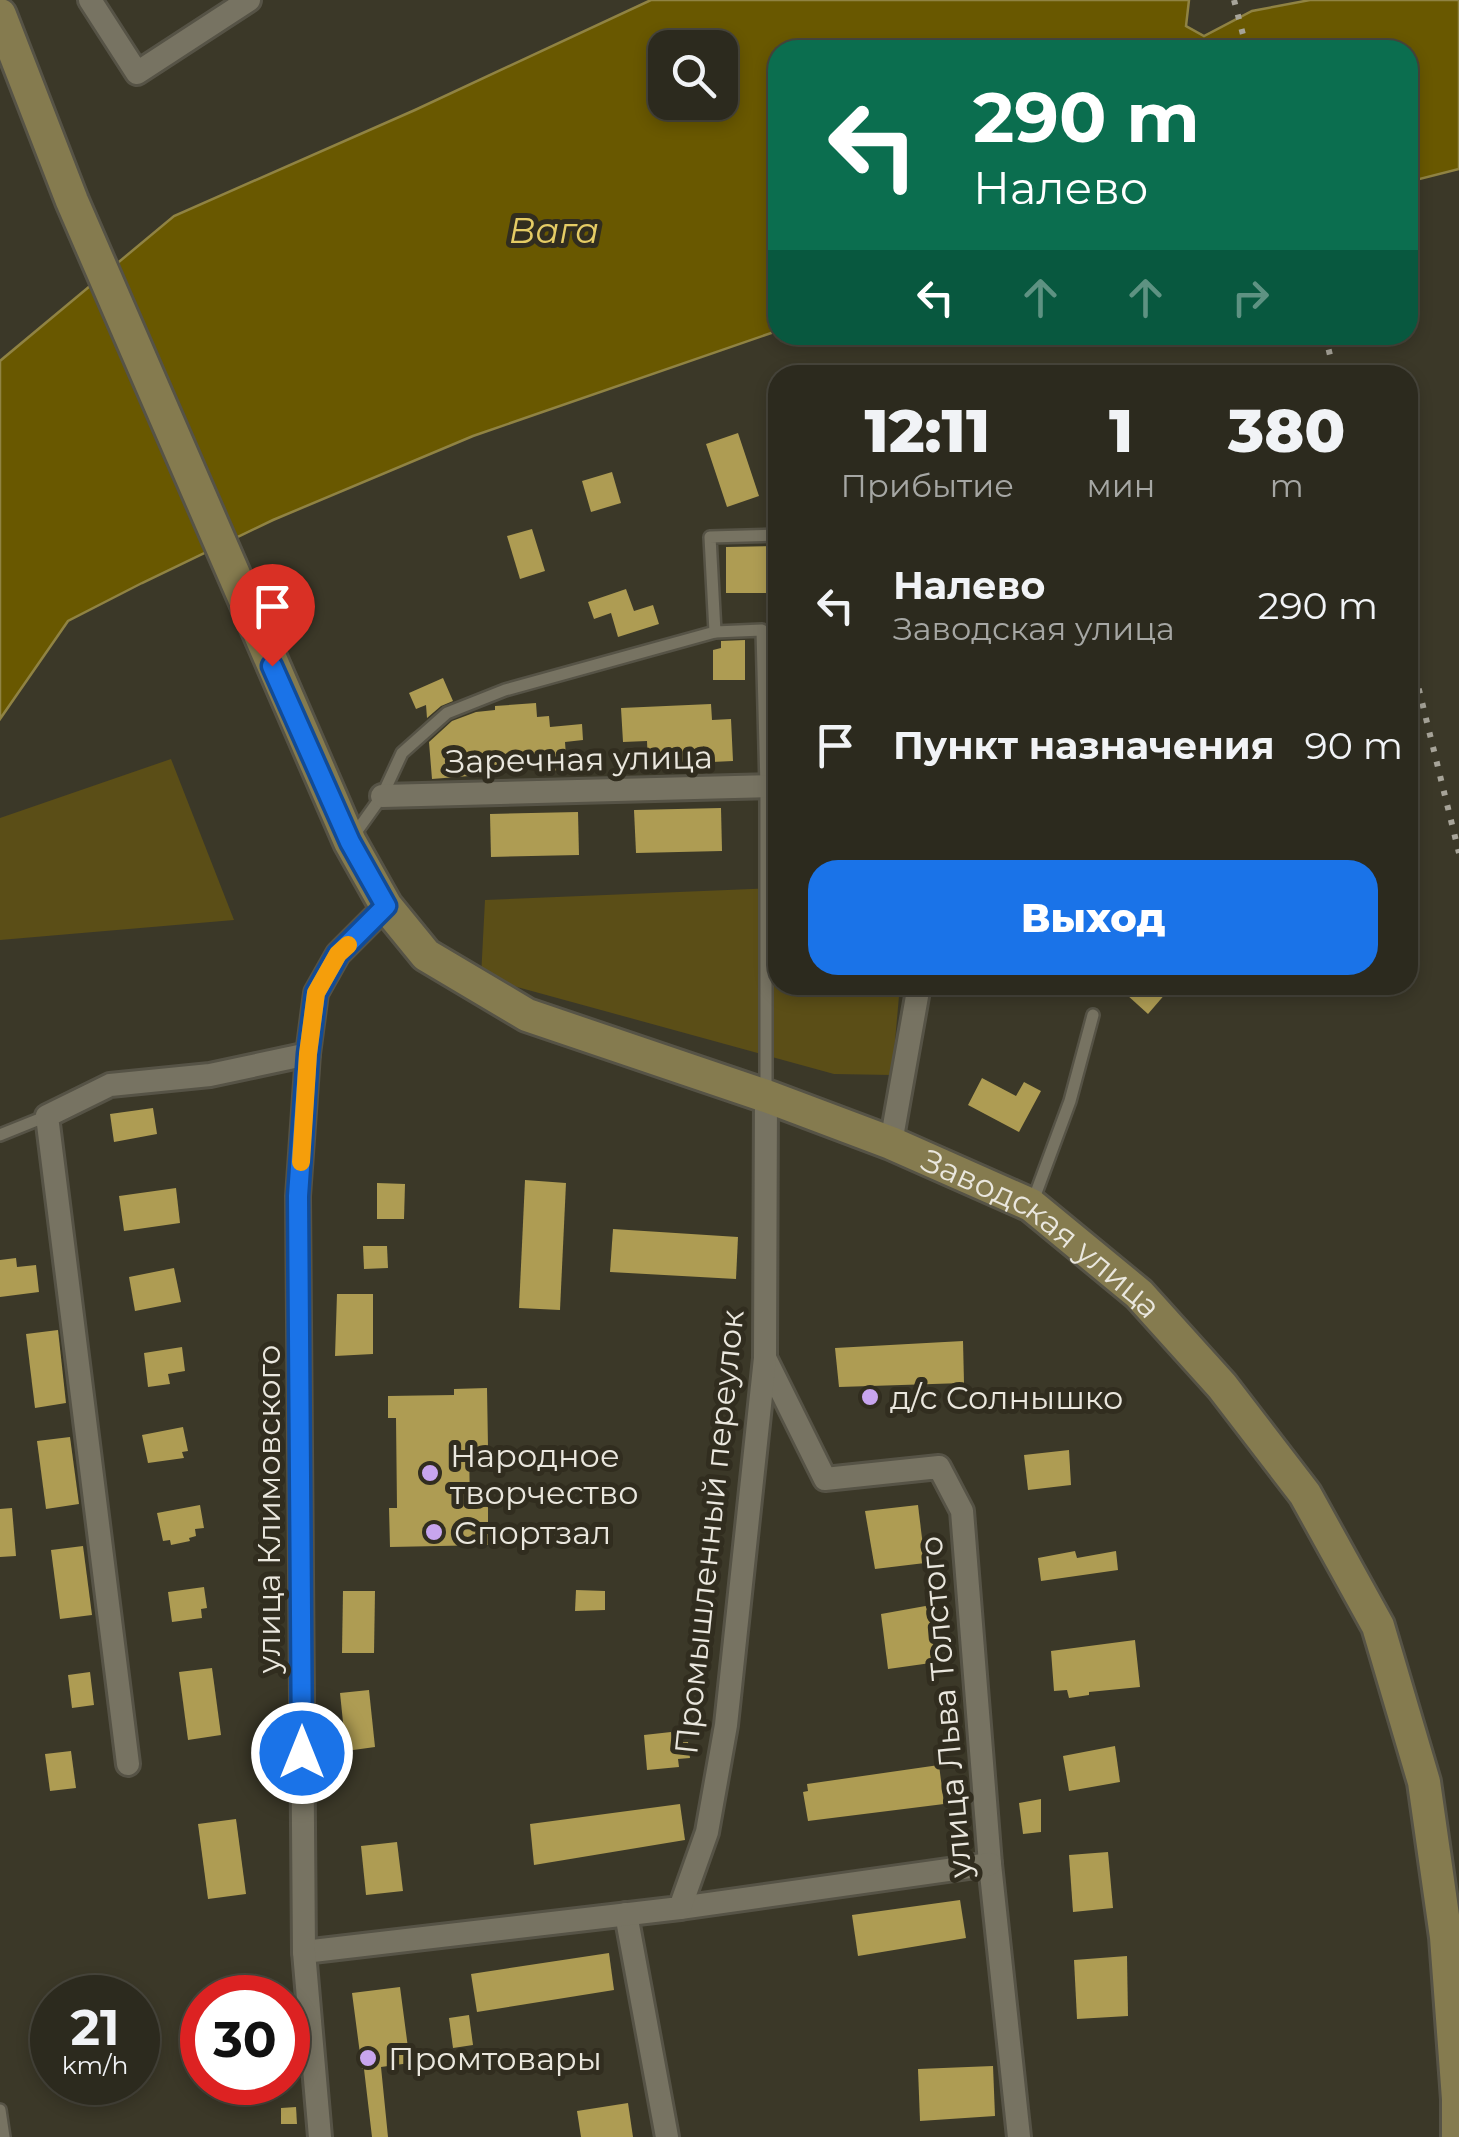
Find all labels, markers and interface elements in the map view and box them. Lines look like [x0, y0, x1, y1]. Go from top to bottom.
map controls [648, 30, 738, 120]
button: search [648, 30, 738, 120]
text: 290 m [973, 74, 1200, 160]
icon: left [808, 80, 938, 210]
text: Налево [973, 160, 1148, 215]
water label: Вага [509, 209, 599, 252]
icon: left [908, 270, 963, 325]
icon: ahead [1013, 270, 1068, 325]
icon: ahead [1118, 270, 1173, 325]
icon: right [1223, 270, 1278, 325]
text: 12:11 [864, 394, 990, 467]
text: 1 [1109, 394, 1133, 467]
text: 380 [1228, 394, 1345, 467]
text: Прибытие [841, 466, 1014, 505]
text: мин [1087, 466, 1155, 505]
text: m [1270, 466, 1304, 505]
text: Налево [893, 562, 1045, 609]
pin [230, 564, 315, 667]
icon: left [808, 578, 863, 633]
icon: arrive [245, 579, 300, 634]
text: 290 m [1258, 582, 1378, 629]
text: Заводская улица [893, 609, 1175, 648]
icon: arrive [808, 718, 863, 773]
text: Пункт назначения [893, 722, 1275, 769]
text: 90 m [1305, 722, 1403, 769]
street label: Заречная улица [445, 737, 713, 781]
button: Выход [808, 860, 1378, 975]
street label: Заводская улица [916, 1140, 1170, 1325]
street label: Промышленный переулок [666, 1308, 752, 1756]
street label: улица Климовского [249, 1345, 288, 1674]
place label: д/с Солнышко [890, 1378, 1123, 1417]
marker: д/с Солнышко [859, 1386, 881, 1408]
place label: Народное творчество [450, 1436, 638, 1512]
marker: Народное творчество [419, 1462, 441, 1484]
place label: Спортзал [454, 1513, 611, 1552]
marker: Спортзал [423, 1521, 445, 1543]
street label: улица Льва Толстого [911, 1535, 979, 1880]
position arrow [250, 1701, 354, 1805]
speed limit sign: 30 [180, 1975, 310, 2105]
text: 21 [70, 1997, 120, 2058]
place label: Промтовары [388, 2039, 602, 2078]
marker: Промтовары [357, 2047, 379, 2069]
text: km/h [62, 2050, 128, 2080]

